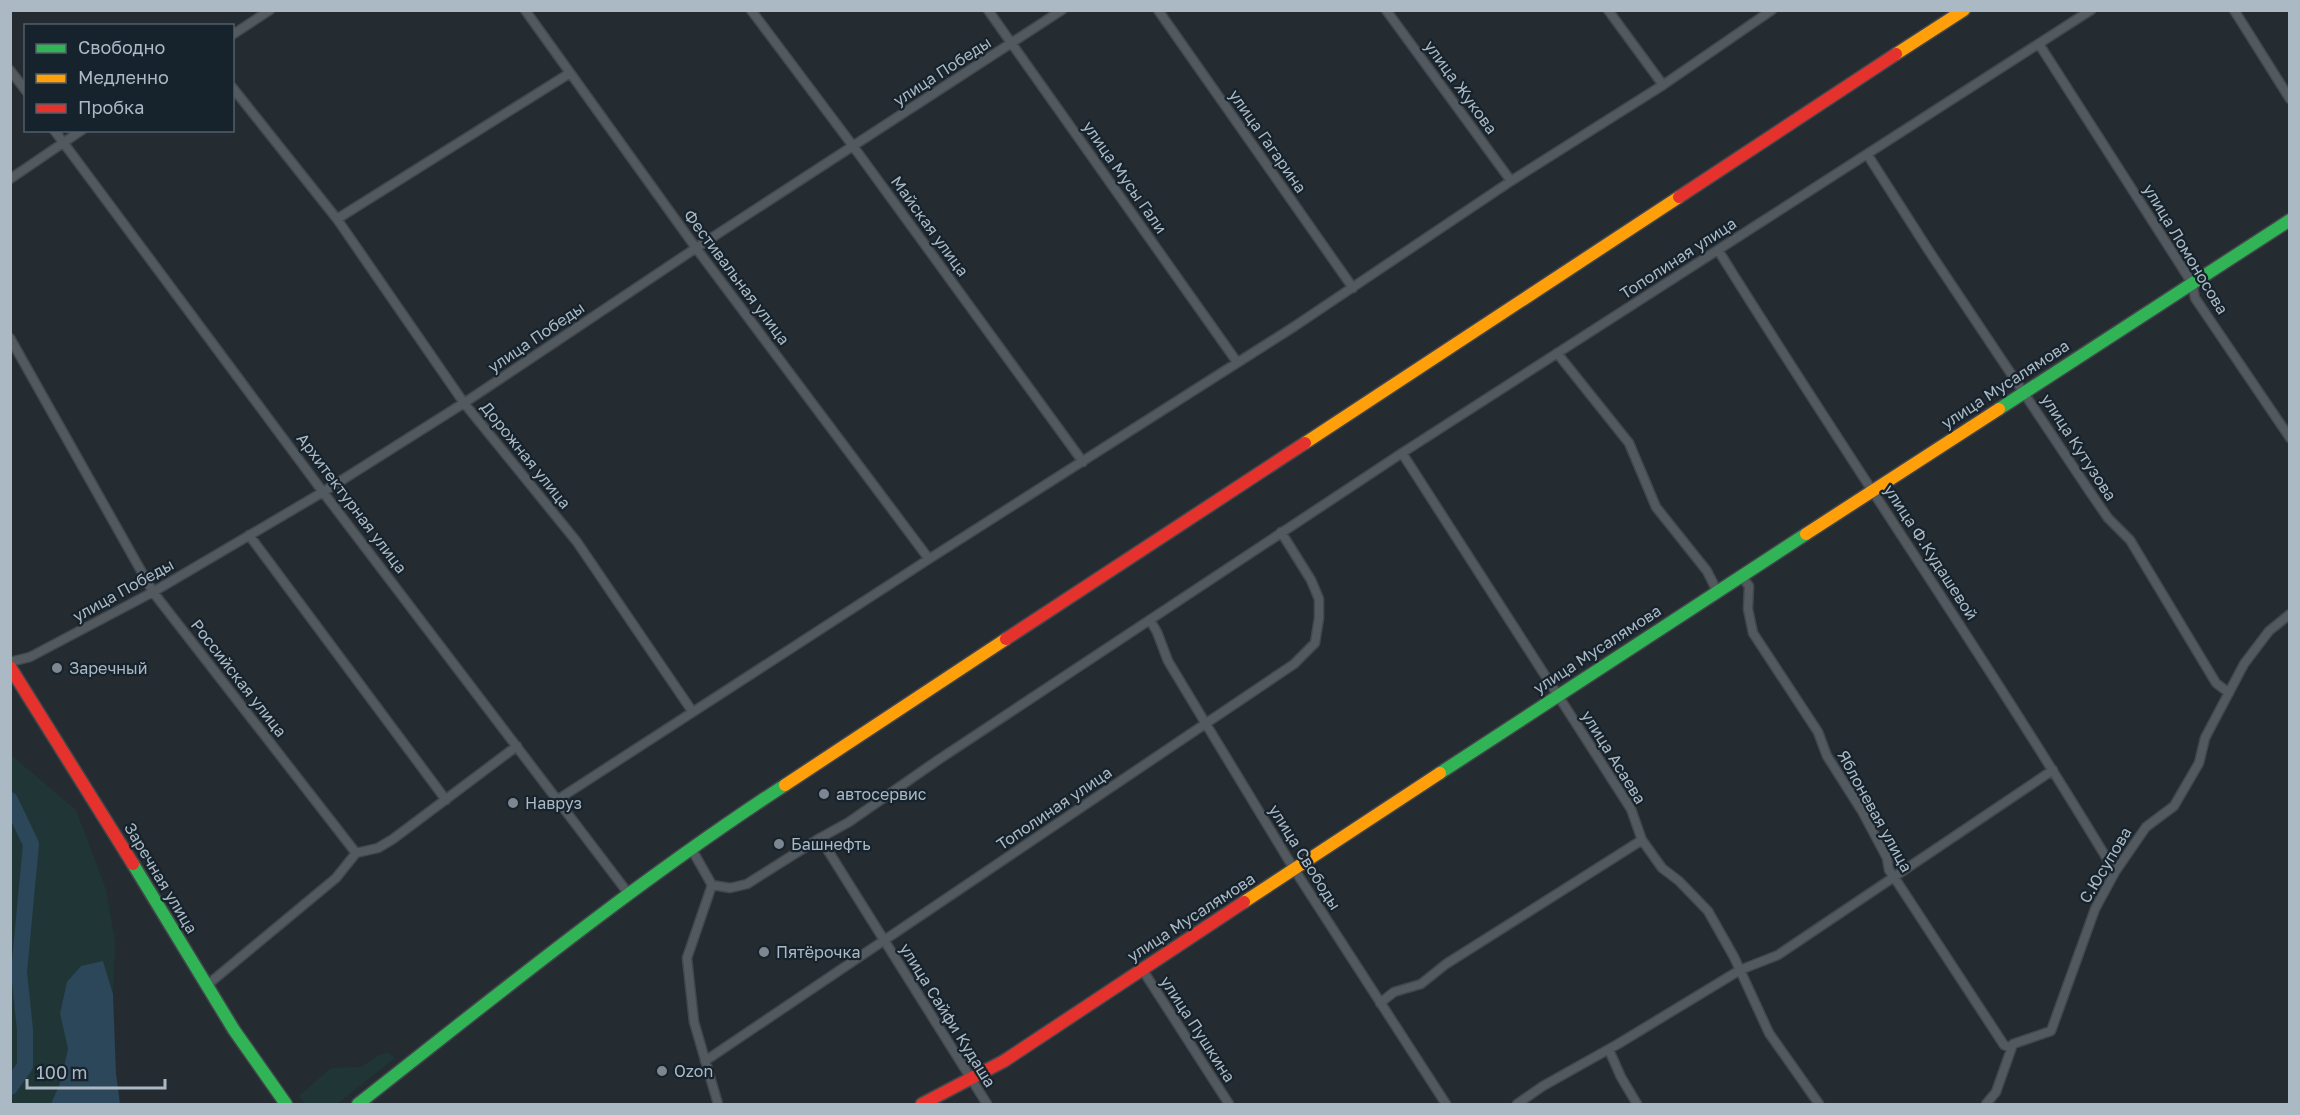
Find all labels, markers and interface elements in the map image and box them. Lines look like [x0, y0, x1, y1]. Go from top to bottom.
legend [24, 24, 234, 132]
street label: улица Победы [889, 32, 995, 110]
text: Свободно [78, 36, 165, 58]
street label: улица Жукова [1420, 36, 1502, 138]
text: Медленно [78, 66, 169, 88]
street label: улица Гагарина [1225, 85, 1311, 197]
text: Пробка [78, 96, 144, 118]
street label: улица Мусы Гали [1079, 117, 1171, 237]
street label: Майская улица [887, 172, 973, 280]
street label: улица Ломоносова [2139, 180, 2233, 318]
street label: Фестивальная улица [680, 205, 794, 349]
street label: Тополиная улица [1616, 213, 1740, 303]
street label: улица Победы [484, 297, 588, 377]
street label: улица Мусалямова [1937, 335, 2073, 433]
street label: улица Кутузова [2037, 390, 2121, 504]
street label: Дорожная улица [477, 397, 575, 513]
street label: Архитектурная улица [293, 429, 411, 577]
street label: улица Ф.Кудашевой [1880, 480, 1982, 624]
street label: улица Победы [69, 554, 177, 626]
street label: улица Мусалямова [1529, 600, 1665, 698]
street label: Российская улица [187, 615, 291, 741]
place label: Заречный [69, 658, 147, 678]
marker: Заречный [50, 661, 64, 675]
street label: улица Асаева [1577, 707, 1651, 807]
street label: Яблоневая улица [1833, 747, 1917, 875]
street label: Тополиная улица [992, 762, 1116, 854]
place label: автосервис [836, 784, 927, 804]
marker: автосервис [817, 787, 831, 801]
place label: Навруз [525, 793, 582, 813]
marker: Навруз [506, 796, 520, 810]
street label: улица Свободы [1265, 801, 1345, 913]
street label: Заречная улица [120, 819, 202, 937]
street label: С.Юсупова [2074, 823, 2136, 907]
place label: Башнефть [791, 834, 871, 854]
marker: Башнефть [772, 837, 786, 851]
street label: улица Мусалямова [1123, 868, 1259, 966]
street label: улица Сайфи Кудаша [896, 939, 1000, 1091]
place label: Пятёрочка [776, 942, 860, 962]
marker: Пятёрочка [757, 945, 771, 959]
street label: улица Пушкина [1156, 972, 1240, 1086]
scale bar [27, 1052, 165, 1090]
text: 100 m [36, 1061, 87, 1083]
place label: Ozon [674, 1061, 713, 1081]
marker: Ozon [655, 1064, 669, 1078]

